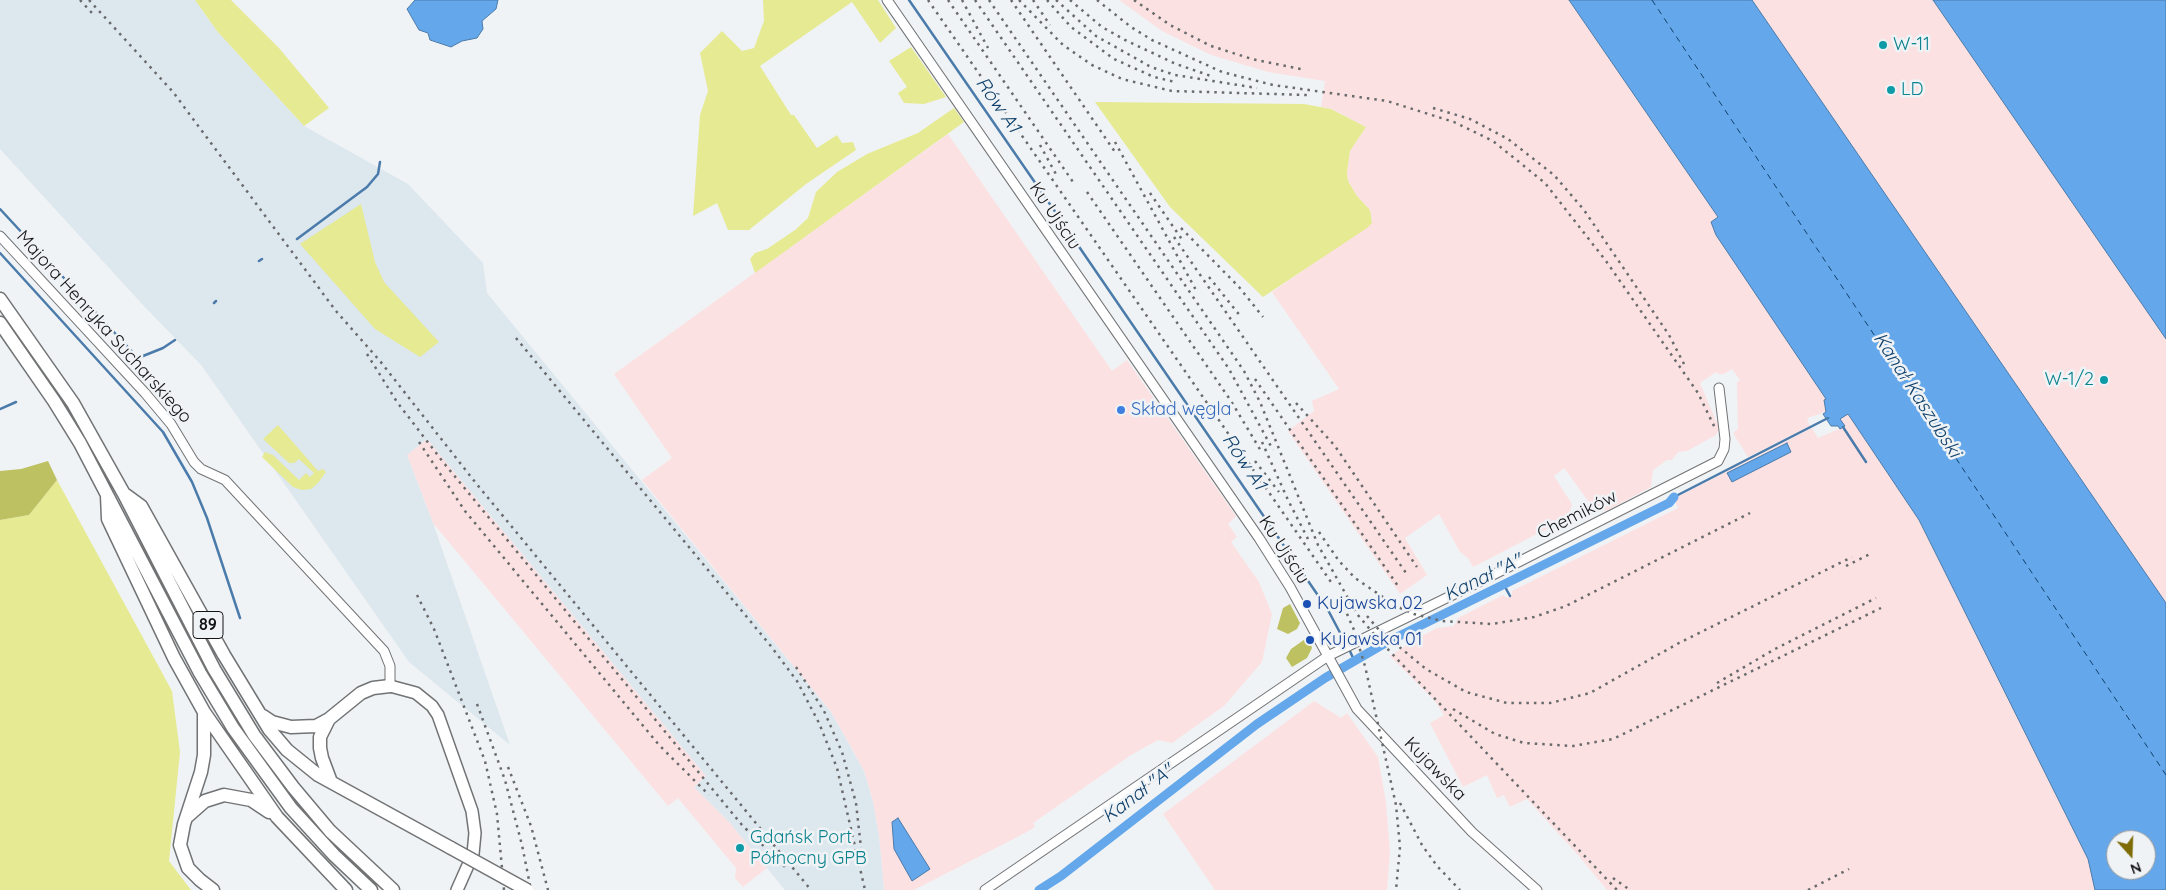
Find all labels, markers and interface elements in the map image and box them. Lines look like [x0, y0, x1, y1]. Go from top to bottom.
place label: W-11 [1893, 34, 1930, 56]
marker: W-11 [1877, 39, 1889, 51]
water label: Rów A1 [971, 73, 1025, 137]
place label: LD [1901, 79, 1924, 101]
marker: LD [1885, 84, 1897, 96]
street label: Ku Ujściu [1025, 178, 1085, 254]
street label: Majora Henryka Sucharskiego [12, 226, 196, 428]
water label: Kanał Kaszubski [1868, 328, 1966, 462]
place label: W-1/2 [2044, 369, 2094, 391]
marker: W-1/2 [2098, 374, 2110, 386]
place label: Skład węgla [1131, 399, 1232, 421]
marker: Skład węgla [1115, 404, 1127, 416]
water label: Rów A1 [1217, 430, 1271, 494]
street label: Chemików [1534, 486, 1620, 544]
street label: Ku Ujściu [1254, 512, 1314, 588]
water label: Kanał "A" [1441, 550, 1525, 606]
place label: Kujawska 02 [1317, 593, 1423, 615]
marker: Kujawska 02 [1301, 598, 1313, 610]
road number: 89 [193, 612, 223, 638]
place label: Kujawska 01 [1320, 629, 1422, 651]
marker: Kujawska 01 [1304, 634, 1316, 646]
street label: Kujawska [1399, 733, 1471, 805]
water label: Kanał "A" [1098, 760, 1178, 828]
place label: Gdańsk Port Północny GPB [750, 827, 867, 870]
north arrow [2106, 830, 2156, 880]
marker: Gdańsk Port Północny GPB [734, 842, 746, 854]
text: N [2128, 858, 2144, 878]

